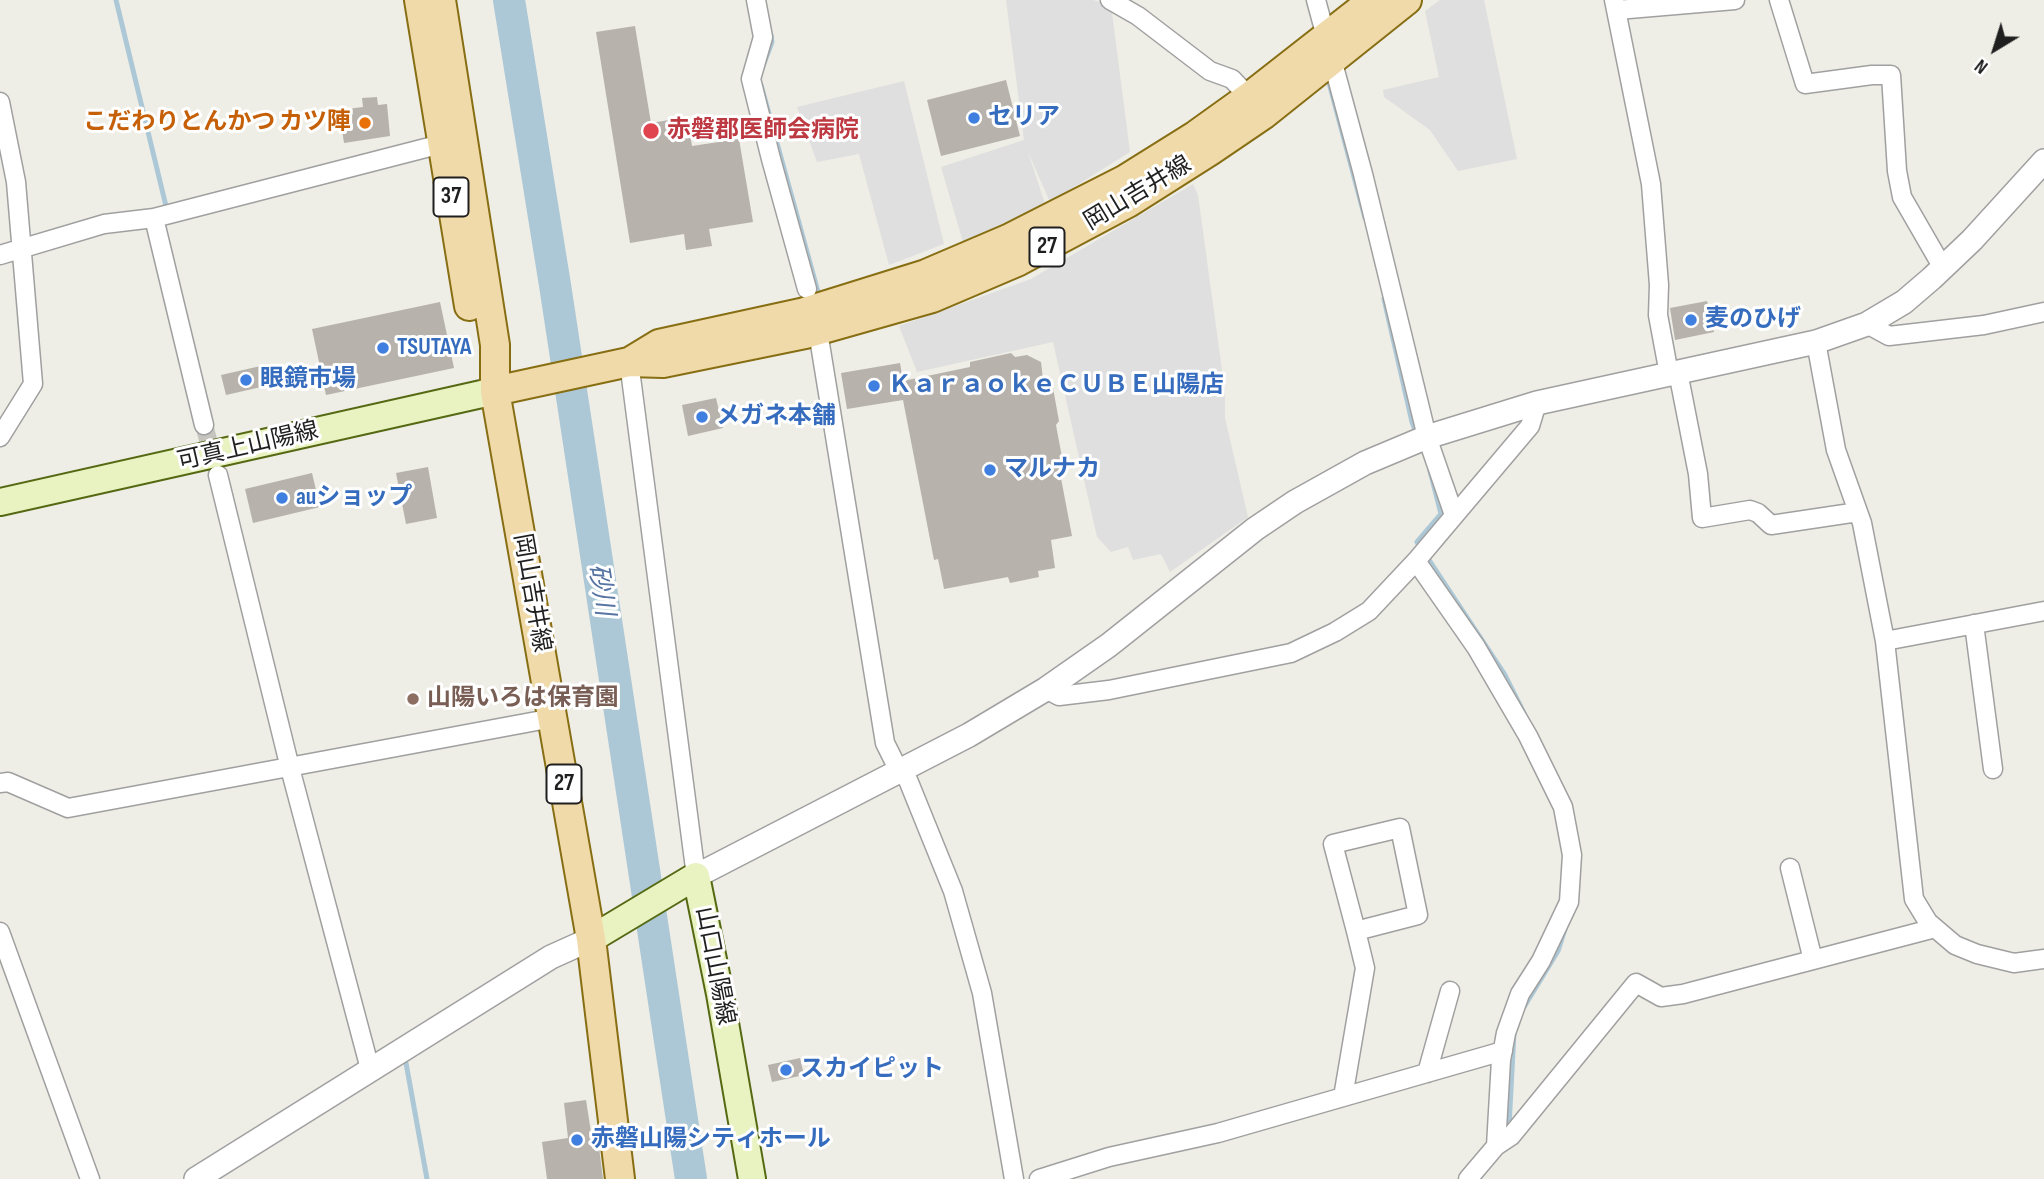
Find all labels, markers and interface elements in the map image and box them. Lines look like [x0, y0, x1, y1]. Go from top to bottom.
north arrow [1960, 14, 2030, 84]
text: N [1971, 54, 1993, 78]
place label: セリア [988, 104, 1060, 132]
place label: こだわりとんかつ カツ陣 [83, 109, 351, 137]
marker: セリア [966, 110, 982, 126]
marker: こだわりとんかつ カツ陣 [357, 115, 373, 131]
place label: 赤磐郡医師会病院 [667, 117, 859, 145]
marker: 赤磐郡医師会病院 [641, 121, 661, 141]
street label: 岡山吉井線 [1079, 151, 1197, 237]
road number: 37 [434, 178, 468, 216]
road number: 27 [1030, 228, 1064, 266]
place label: 麦のひげ [1705, 306, 1801, 334]
marker: 麦のひげ [1683, 312, 1699, 328]
place label: TSUTAYA [397, 334, 471, 362]
marker: TSUTAYA [375, 340, 391, 356]
place label: 眼鏡市場 [260, 366, 356, 394]
marker: 眼鏡市場 [238, 372, 254, 388]
place label: ＫａｒａｏｋｅＣＵＢＥ山陽店 [888, 372, 1224, 400]
marker: ＫａｒａｏｋｅＣＵＢＥ山陽店 [866, 378, 882, 394]
place label: メガネ本舗 [716, 403, 836, 431]
marker: メガネ本舗 [694, 409, 710, 425]
street label: 可真上山陽線 [175, 417, 321, 477]
place label: マルナカ [1004, 456, 1100, 484]
marker: マルナカ [982, 462, 998, 478]
place label: auショップ [296, 484, 412, 512]
marker: auショップ [274, 490, 290, 506]
street label: 岡山吉井線 [506, 531, 556, 655]
water label: 砂川 [581, 562, 619, 618]
place label: 山陽いろは保育園 [427, 685, 619, 713]
marker: 山陽いろは保育園 [405, 691, 421, 707]
road number: 27 [546, 764, 582, 804]
street label: 山口山陽線 [688, 904, 740, 1028]
place label: スカイピット [800, 1056, 944, 1084]
marker: スカイピット [778, 1062, 794, 1078]
place label: 赤磐山陽シティホール [591, 1126, 831, 1154]
marker: 赤磐山陽シティホール [569, 1132, 585, 1148]

